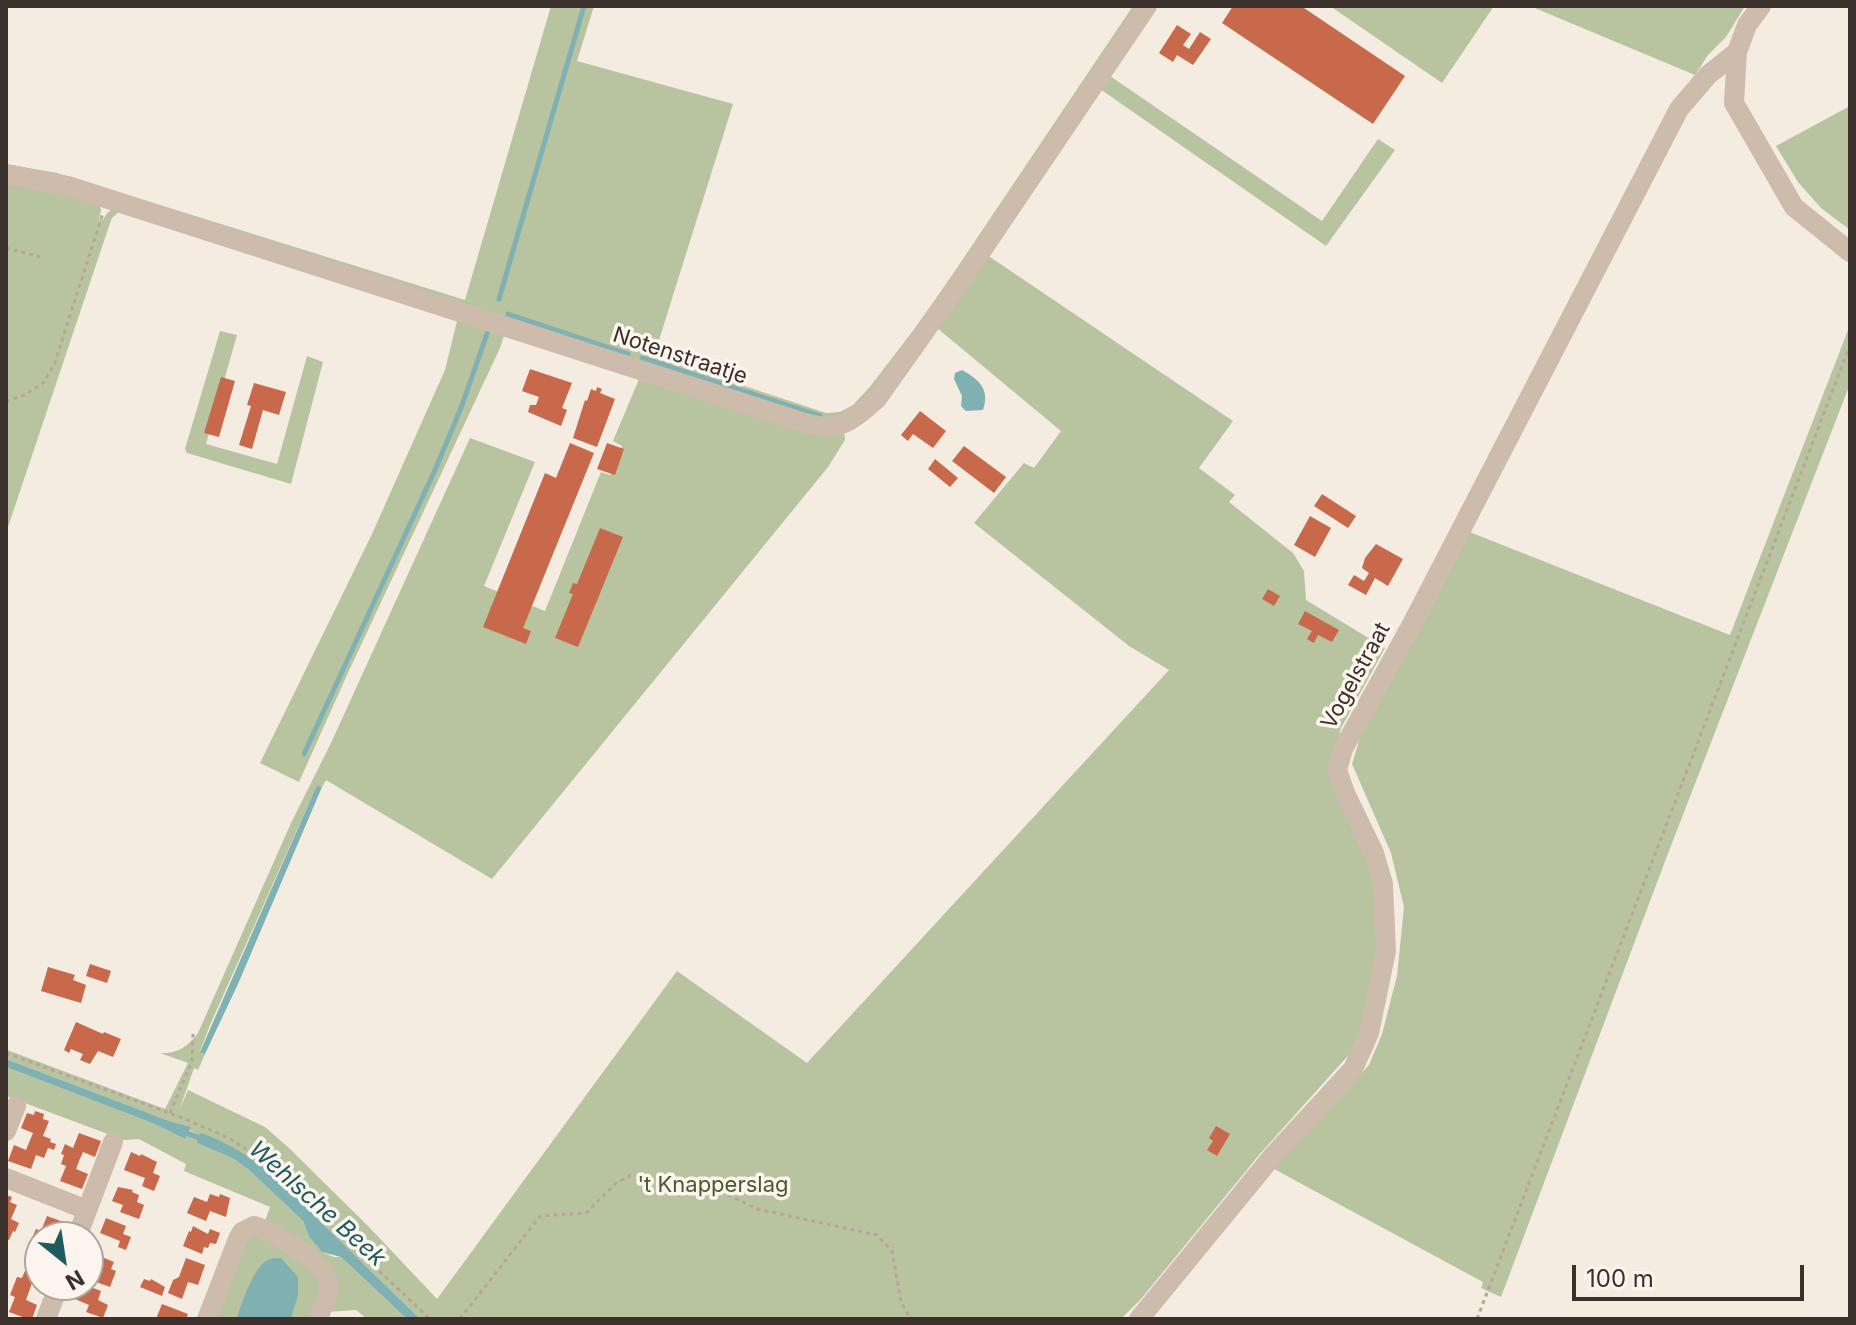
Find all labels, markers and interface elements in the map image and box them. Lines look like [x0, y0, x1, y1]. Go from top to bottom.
street label: Notenstraatje [609, 322, 751, 390]
street label: Vogelstraat [1316, 618, 1396, 734]
water label: Wehlsche Beek [243, 1135, 391, 1273]
park label: 't Knapperslag [638, 1172, 788, 1198]
north arrow [24, 1221, 104, 1301]
scale bar [1576, 1249, 1808, 1299]
text: 100 m [1586, 1264, 1654, 1293]
text: N [61, 1265, 89, 1296]

